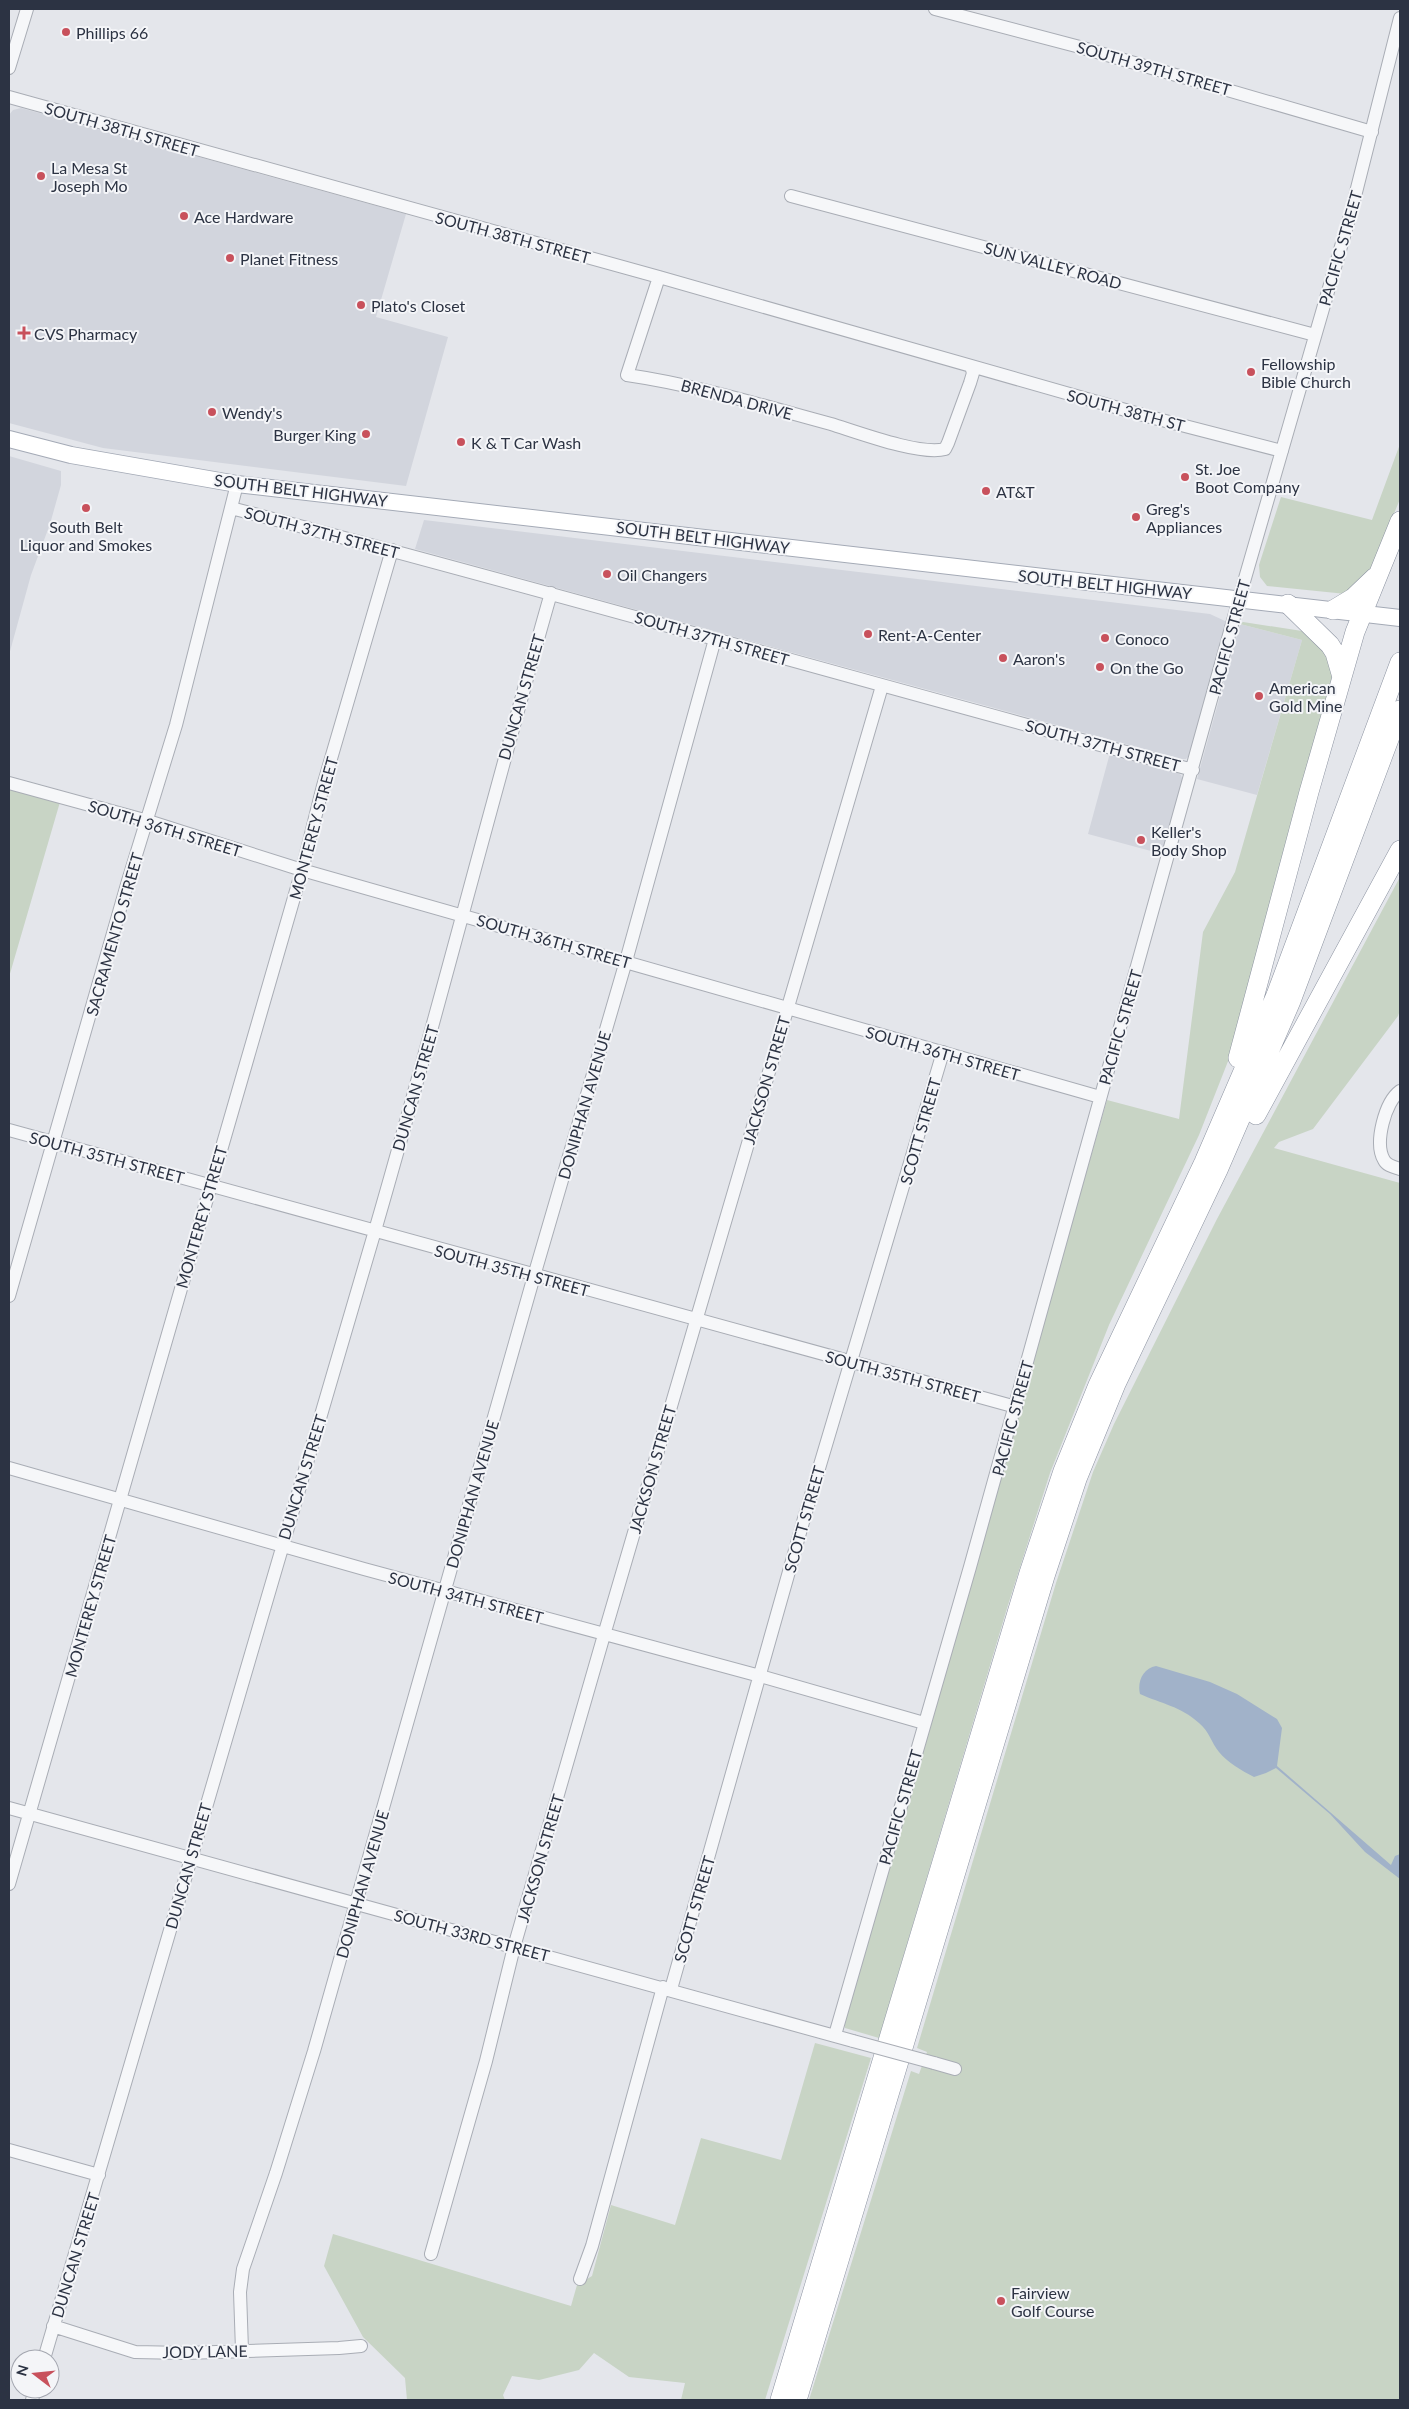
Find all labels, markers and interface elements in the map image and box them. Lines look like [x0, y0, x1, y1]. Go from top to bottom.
place label: Phillips 66 [76, 23, 148, 42]
marker: Phillips 66 [60, 26, 72, 38]
street label: SOUTH 39TH STREET [1075, 37, 1234, 99]
street label: SOUTH 38TH STREET [43, 98, 202, 160]
place label: La Mesa St Joseph Mo [51, 158, 128, 195]
marker: La Mesa St Joseph Mo [35, 170, 47, 182]
street label: PACIFIC STREET [1314, 188, 1366, 308]
place label: Ace Hardware [194, 207, 293, 226]
street label: SOUTH 38TH STREET [434, 207, 593, 267]
marker: Ace Hardware [178, 210, 190, 222]
street label: SUN VALLEY ROAD [982, 238, 1124, 292]
place label: Planet Fitness [240, 249, 338, 268]
marker: Planet Fitness [224, 252, 236, 264]
place label: Plato's Closet [371, 296, 466, 315]
marker: Plato's Closet [355, 299, 367, 311]
place label: CVS Pharmacy [34, 324, 138, 343]
marker: CVS Pharmacy [18, 327, 30, 339]
place label: Fellowship Bible Church [1261, 354, 1351, 391]
marker: Fellowship Bible Church [1245, 366, 1257, 378]
street label: BRENDA DRIVE [679, 375, 795, 423]
street label: SOUTH 38TH ST [1065, 385, 1188, 435]
place label: Wendy's [222, 403, 282, 422]
marker: Wendy's [206, 406, 218, 418]
place label: Burger King [273, 425, 356, 444]
marker: Burger King [360, 428, 372, 440]
place label: K & T Car Wash [471, 433, 581, 452]
marker: K & T Car Wash [455, 436, 467, 448]
place label: St. Joe Boot Company [1195, 459, 1300, 496]
street label: SOUTH BELT HIGHWAY [213, 470, 389, 510]
marker: St. Joe Boot Company [1179, 471, 1191, 483]
place label: AT&T [996, 482, 1035, 501]
marker: AT&T [980, 485, 992, 497]
place label: Greg's Appliances [1146, 499, 1222, 536]
marker: South Belt Liquor and Smokes [80, 502, 92, 514]
street label: SOUTH 37TH STREET [243, 502, 402, 562]
marker: Greg's Appliances [1130, 511, 1142, 523]
place label: South Belt Liquor and Smokes [20, 517, 152, 554]
street label: SOUTH BELT HIGHWAY [615, 517, 791, 557]
place label: Oil Changers [617, 565, 707, 584]
street label: SOUTH BELT HIGHWAY [1017, 565, 1193, 603]
marker: Oil Changers [601, 568, 613, 580]
street label: PACIFIC STREET [1204, 577, 1254, 697]
street label: SOUTH 37TH STREET [633, 607, 792, 669]
place label: Rent-A-Center [878, 625, 981, 644]
marker: Rent-A-Center [862, 628, 874, 640]
place label: Conoco [1115, 629, 1169, 648]
street label: DUNCAN STREET [494, 631, 548, 762]
marker: Conoco [1099, 632, 1111, 644]
place label: Aaron's [1013, 649, 1065, 668]
marker: Aaron's [997, 652, 1009, 664]
place label: On the Go [1110, 658, 1184, 677]
marker: On the Go [1094, 661, 1106, 673]
place label: American Gold Mine [1269, 678, 1342, 715]
marker: American Gold Mine [1253, 690, 1265, 702]
street label: SOUTH 37TH STREET [1024, 715, 1183, 775]
street label: MONTEREY STREET [285, 754, 341, 902]
street label: SOUTH 36TH STREET [86, 796, 245, 861]
place label: Keller's Body Shop [1151, 822, 1227, 859]
marker: Keller's Body Shop [1135, 834, 1147, 846]
street label: SACRAMENTO STREET [82, 850, 147, 1018]
street label: SOUTH 36TH STREET [475, 910, 634, 972]
street label: PACIFIC STREET [1094, 967, 1146, 1087]
street label: JACKSON STREET [739, 1013, 794, 1146]
street label: DUNCAN STREET [388, 1022, 442, 1153]
street label: SOUTH 36TH STREET [864, 1022, 1023, 1084]
street label: DONIPHAN AVENUE [554, 1029, 614, 1181]
street label: SCOTT STREET [896, 1075, 944, 1187]
street label: SOUTH 35TH STREET [28, 1127, 187, 1187]
street label: MONTEREY STREET [172, 1143, 231, 1290]
street label: SOUTH 35TH STREET [433, 1240, 592, 1300]
street label: SOUTH 35TH STREET [824, 1346, 983, 1406]
street label: PACIFIC STREET [987, 1358, 1037, 1478]
street label: JACKSON STREET [625, 1402, 680, 1535]
street label: DUNCAN STREET [274, 1412, 330, 1542]
street label: DONIPHAN AVENUE [442, 1418, 502, 1570]
street label: SCOTT STREET [780, 1463, 828, 1575]
street label: MONTEREY STREET [61, 1532, 120, 1679]
street label: SOUTH 34TH STREET [387, 1567, 546, 1627]
street label: PACIFIC STREET [874, 1747, 926, 1867]
street label: JACKSON STREET [513, 1791, 568, 1924]
street label: DUNCAN STREET [161, 1800, 215, 1931]
street label: DONIPHAN AVENUE [332, 1808, 392, 1960]
street label: SCOTT STREET [670, 1853, 718, 1965]
street label: SOUTH 33RD STREET [392, 1905, 552, 1965]
street label: DUNCAN STREET [47, 2190, 103, 2320]
place label: Fairview Golf Course [1011, 2283, 1095, 2320]
marker: Fairview Golf Course [995, 2295, 1007, 2307]
street label: JODY LANE [162, 2341, 248, 2361]
north arrow [10, 2349, 60, 2399]
text: N [12, 2363, 32, 2378]

